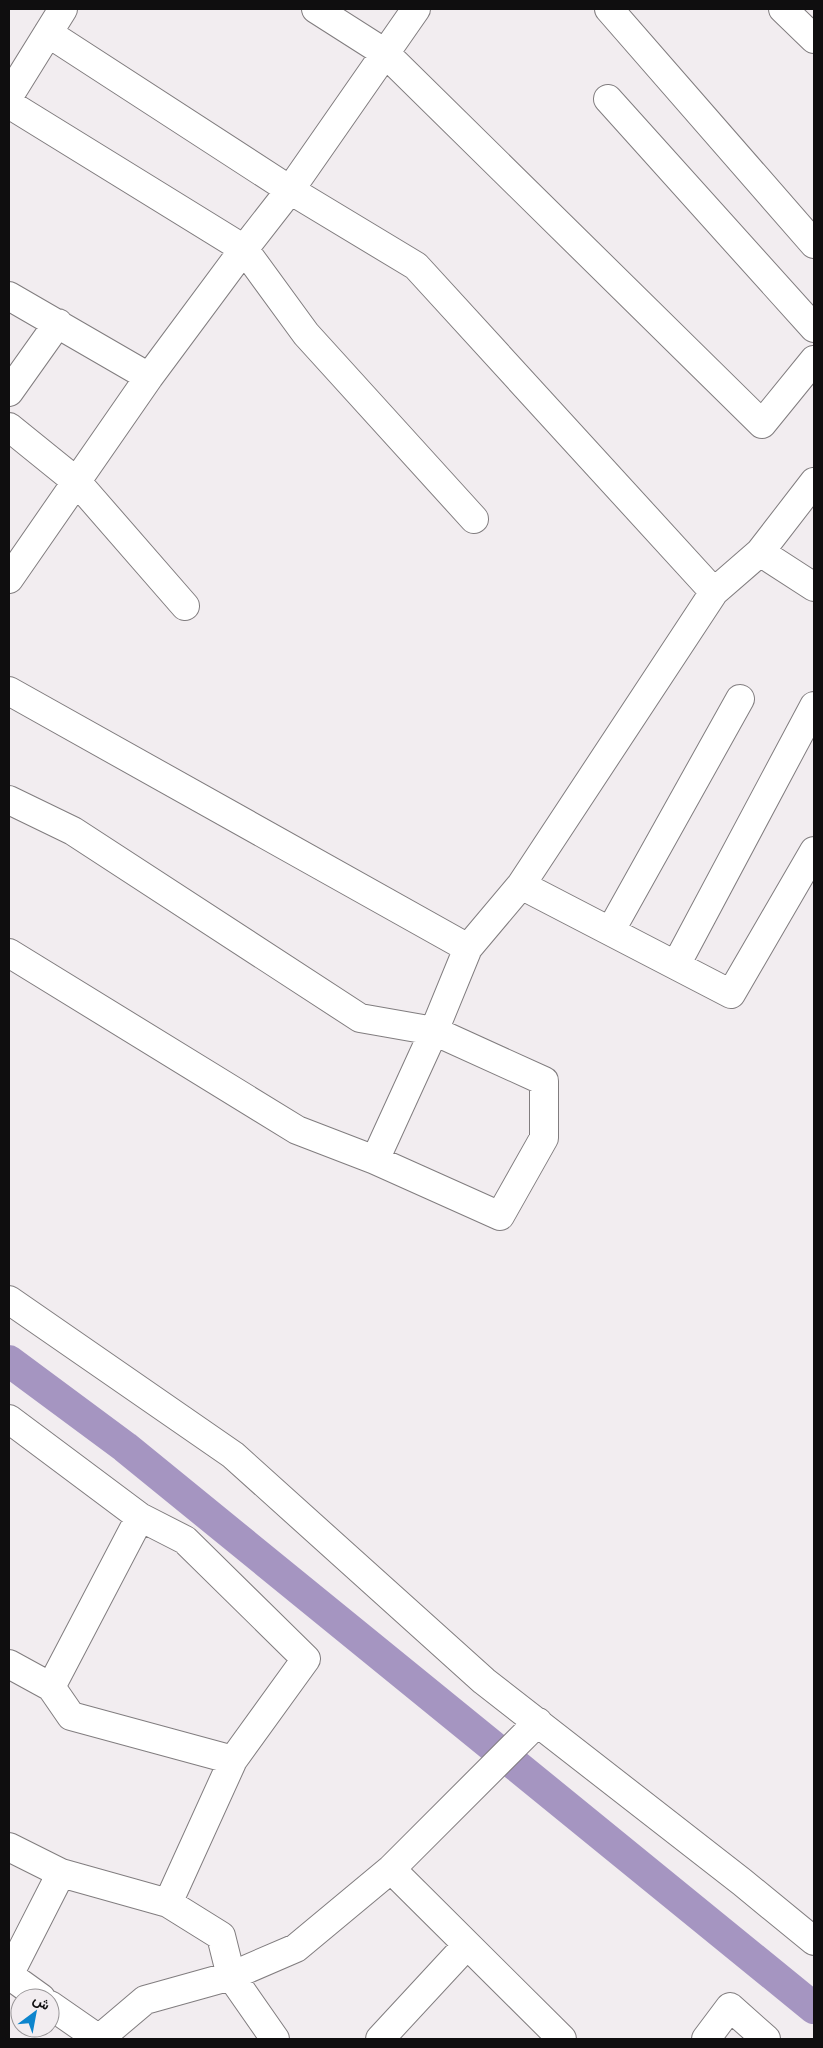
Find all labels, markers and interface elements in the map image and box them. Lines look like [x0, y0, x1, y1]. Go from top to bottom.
north arrow [10, 1988, 60, 2038]
text: ش [30, 1992, 53, 2014]

